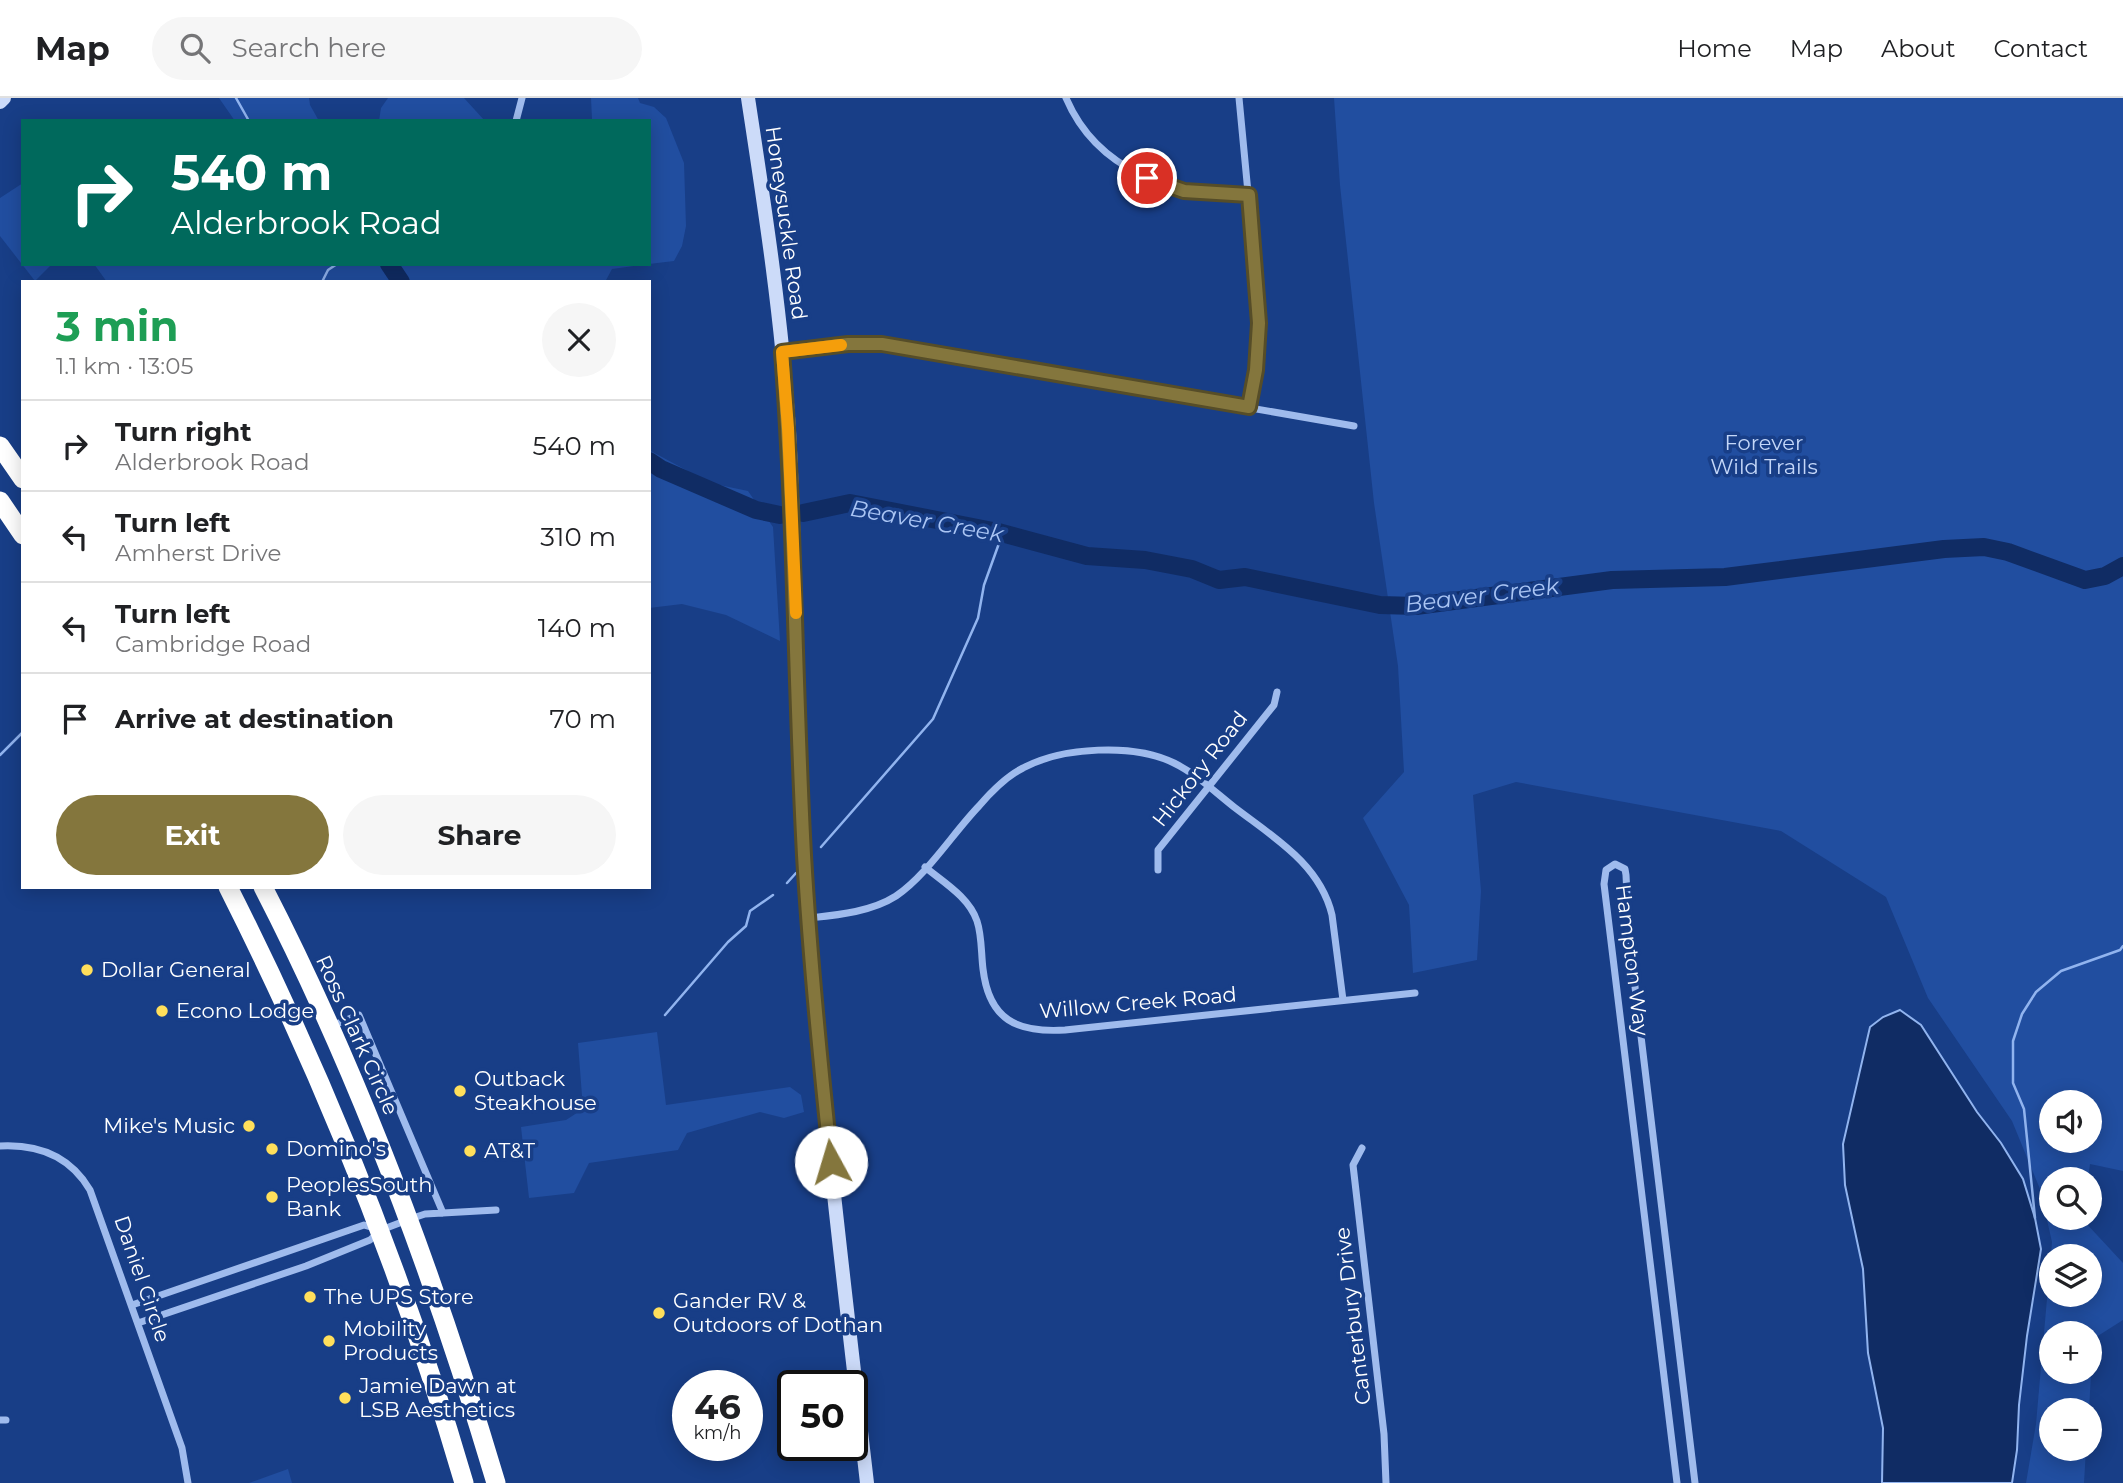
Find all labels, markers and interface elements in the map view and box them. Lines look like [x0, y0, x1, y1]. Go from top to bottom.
search box [152, 17, 642, 80]
text: Map [35, 28, 110, 68]
icon: search [176, 29, 214, 67]
text: Search here [232, 32, 386, 64]
text: Home [1677, 34, 1752, 63]
text: Map [1790, 34, 1843, 63]
text: About [1881, 34, 1955, 63]
text: Contact [1993, 34, 2088, 63]
street label: Honeysuckle Road [761, 124, 812, 321]
text: 540 m [171, 143, 332, 202]
icon: right [56, 147, 147, 238]
pin [1117, 148, 1177, 208]
icon: arrive [1128, 159, 1166, 197]
text: Alderbrook Road [171, 203, 442, 242]
text: 3 min [56, 300, 178, 352]
button: close [542, 303, 616, 377]
text: 1.1 km · 13:05 [56, 352, 193, 380]
text: Turn right [115, 416, 251, 448]
icon: right [56, 427, 94, 465]
text: 540 m [532, 430, 616, 462]
park label: Forever Wild Trails [1710, 430, 1818, 479]
text: Alderbrook Road [115, 448, 310, 476]
water label: Beaver Creek [848, 494, 1007, 548]
text: Turn left [115, 507, 231, 539]
icon: left [56, 518, 94, 556]
text: 310 m [540, 521, 616, 553]
text: Amherst Drive [115, 539, 281, 567]
water label: Beaver Creek [1403, 571, 1562, 618]
text: Turn left [115, 598, 231, 630]
icon: left [56, 609, 94, 647]
text: 140 m [538, 612, 616, 644]
text: Cambridge Road [115, 630, 311, 658]
icon: arrive [56, 700, 94, 738]
text: Arrive at destination [115, 703, 394, 735]
text: 70 m [550, 703, 616, 735]
street label: Hickory Road [1147, 706, 1252, 831]
button: Exit [56, 795, 329, 875]
button: Share [343, 795, 616, 875]
street label: Hampton Way [1611, 883, 1654, 1038]
street label: Ross Clark Circle [311, 951, 404, 1119]
place label: Dollar General [101, 957, 251, 982]
marker: Dollar General [79, 962, 95, 978]
street label: Willow Creek Road [1038, 981, 1238, 1024]
place label: Econo Lodge [176, 998, 314, 1023]
marker: Econo Lodge [154, 1003, 170, 1019]
place label: Outback Steakhouse [474, 1066, 597, 1115]
marker: Outback Steakhouse [452, 1083, 468, 1099]
map controls [2039, 1090, 2102, 1461]
button: sound [2039, 1090, 2102, 1153]
place label: Mike's Music [103, 1113, 235, 1138]
marker: Mike's Music [241, 1118, 257, 1134]
position arrow [794, 1125, 868, 1199]
place label: Domino's [286, 1136, 386, 1161]
place label: AT&T [484, 1138, 535, 1163]
marker: Domino's [264, 1141, 280, 1157]
marker: AT&T [462, 1143, 478, 1159]
button: search [2039, 1167, 2102, 1230]
place label: PeoplesSouth Bank [286, 1172, 432, 1221]
marker: PeoplesSouth Bank [264, 1189, 280, 1205]
street label: Daniel Circle [109, 1212, 176, 1345]
street label: Canterbury Drive [1329, 1226, 1376, 1406]
button: layers [2039, 1244, 2102, 1307]
place label: The UPS Store [324, 1284, 474, 1309]
place label: Gander RV & Outdoors of Dothan [673, 1288, 883, 1337]
marker: The UPS Store [302, 1289, 318, 1305]
marker: Gander RV & Outdoors of Dothan [651, 1305, 667, 1321]
place label: Mobility Products [343, 1316, 438, 1365]
button: + [2039, 1321, 2102, 1384]
marker: Mobility Products [321, 1333, 337, 1349]
speed limit sign: 50 [777, 1370, 868, 1461]
place label: Jamie Dawn at LSB Aesthetics [358, 1373, 517, 1422]
text: 46 [694, 1385, 741, 1428]
marker: Jamie Dawn at LSB Aesthetics [337, 1390, 353, 1406]
button: − [2039, 1398, 2102, 1461]
text: km/h [693, 1422, 742, 1444]

